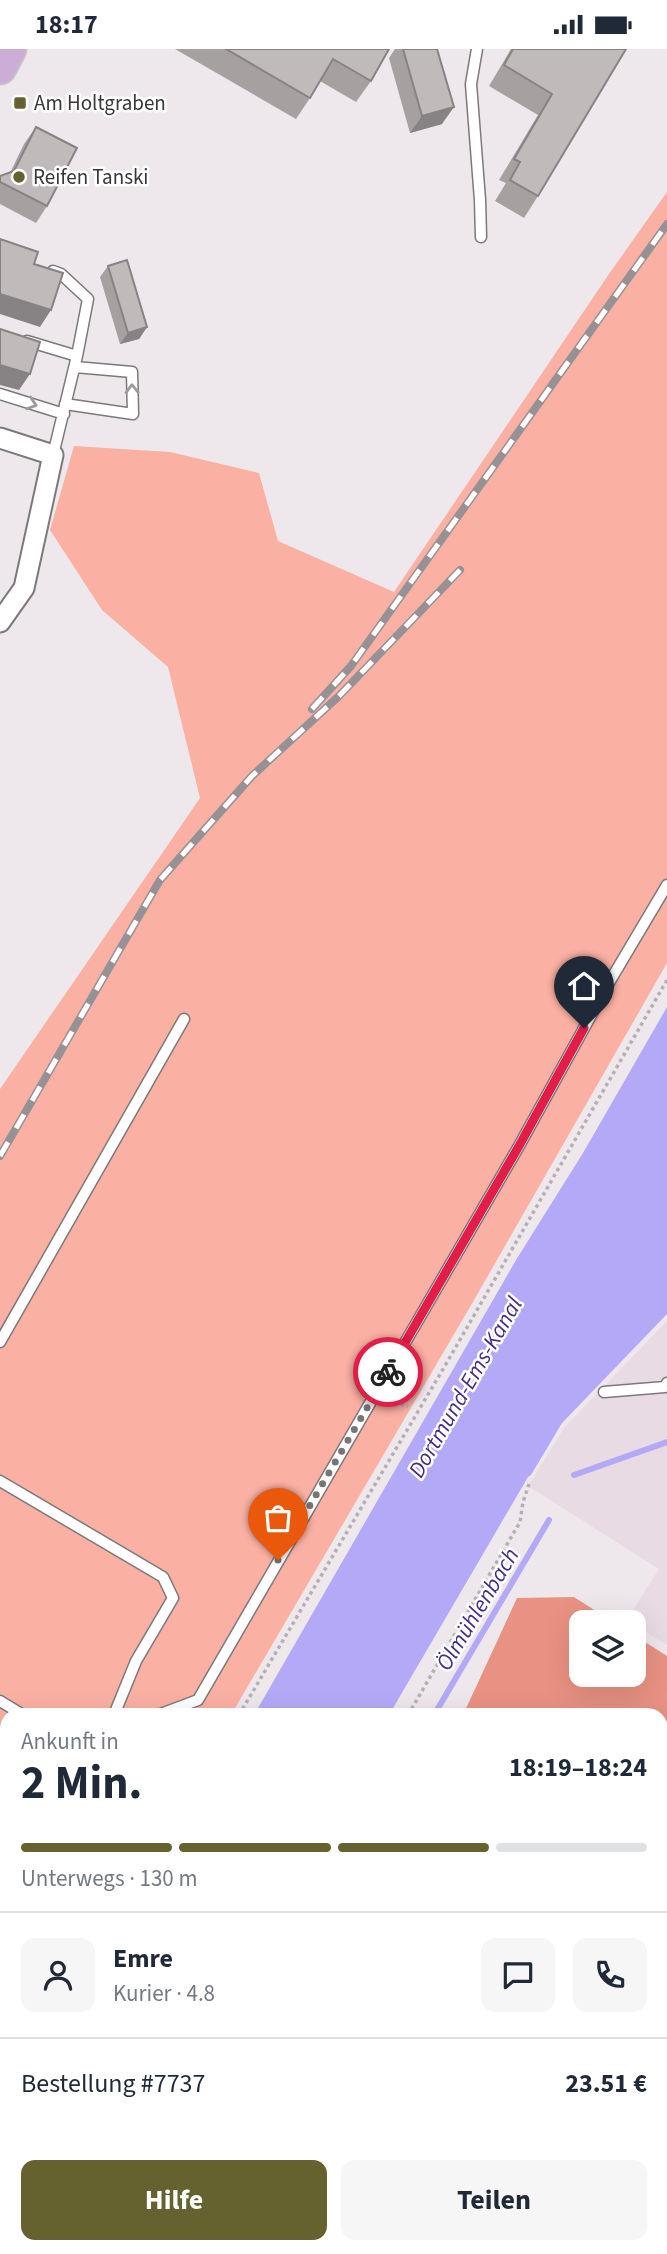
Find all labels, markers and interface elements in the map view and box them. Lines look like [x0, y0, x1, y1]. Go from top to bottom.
text: 18:17 [35, 6, 98, 43]
place label: Am Holtgraben [34, 88, 166, 118]
marker: Am Holtgraben [12, 95, 28, 111]
place label: Reifen Tanski [33, 162, 149, 192]
marker: Reifen Tanski [11, 169, 27, 185]
one-way arrow [125, 384, 140, 395]
one-way arrow [25, 396, 37, 411]
pin [554, 956, 614, 1028]
icon: home [565, 967, 603, 1005]
water label: Dortmund-Ems-Kanal [400, 1291, 531, 1484]
courier [353, 1337, 423, 1407]
icon: bike [369, 1353, 407, 1391]
pin [248, 1488, 308, 1560]
icon: bag [259, 1499, 297, 1537]
water label: Ölmühlenbach [428, 1542, 527, 1677]
map controls [569, 1610, 646, 1687]
button: layers [569, 1610, 646, 1687]
text: Ankunft in [21, 1725, 119, 1758]
text: 18:19–18:24 [509, 1749, 647, 1786]
text: 2 Min. [21, 1751, 142, 1816]
text: Unterwegs · 130 m [21, 1862, 197, 1895]
button: person [21, 1938, 95, 2012]
button: chat [481, 1938, 555, 2012]
button: phone [573, 1938, 647, 2012]
text: Emre [113, 1940, 173, 1977]
text: Kurier · 4.8 [113, 1977, 215, 2010]
text: Bestellung #7737 [21, 2065, 205, 2102]
text: 23.51 € [565, 2065, 647, 2102]
button: Hilfe [21, 2160, 327, 2240]
button: Teilen [341, 2160, 647, 2240]

